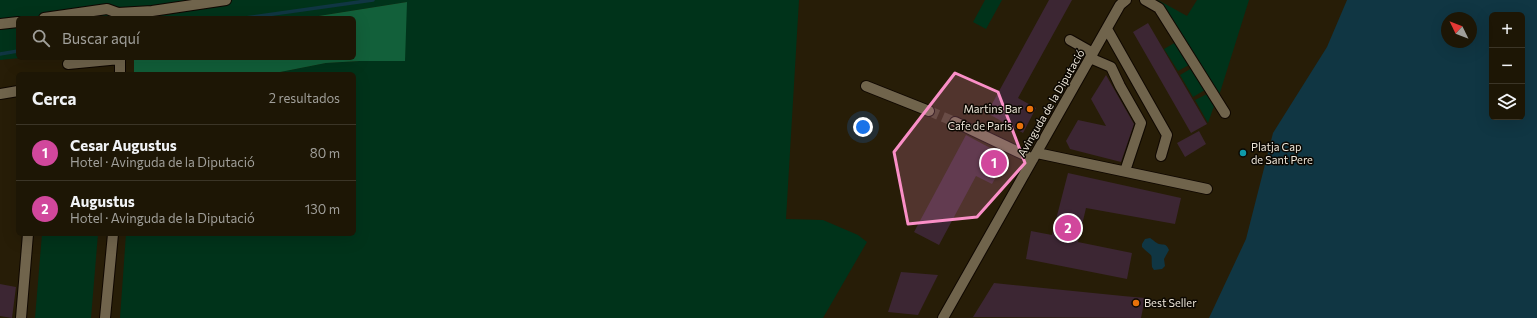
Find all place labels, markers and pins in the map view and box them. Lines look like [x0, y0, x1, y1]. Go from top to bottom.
place label: Martins Bar [963, 102, 1023, 115]
marker: Martins Bar [1025, 104, 1035, 114]
place label: Cafe de Paris [948, 119, 1012, 132]
marker: Cafe de Paris [1015, 121, 1025, 131]
place label: Platja Cap de Sant Pere [1251, 140, 1313, 166]
pin: 1 [981, 148, 1007, 178]
marker: Platja Cap de Sant Pere [1238, 148, 1248, 158]
pin: 2 [1055, 213, 1081, 243]
place label: Best Seller [1144, 296, 1197, 309]
marker: Best Seller [1131, 298, 1141, 308]

